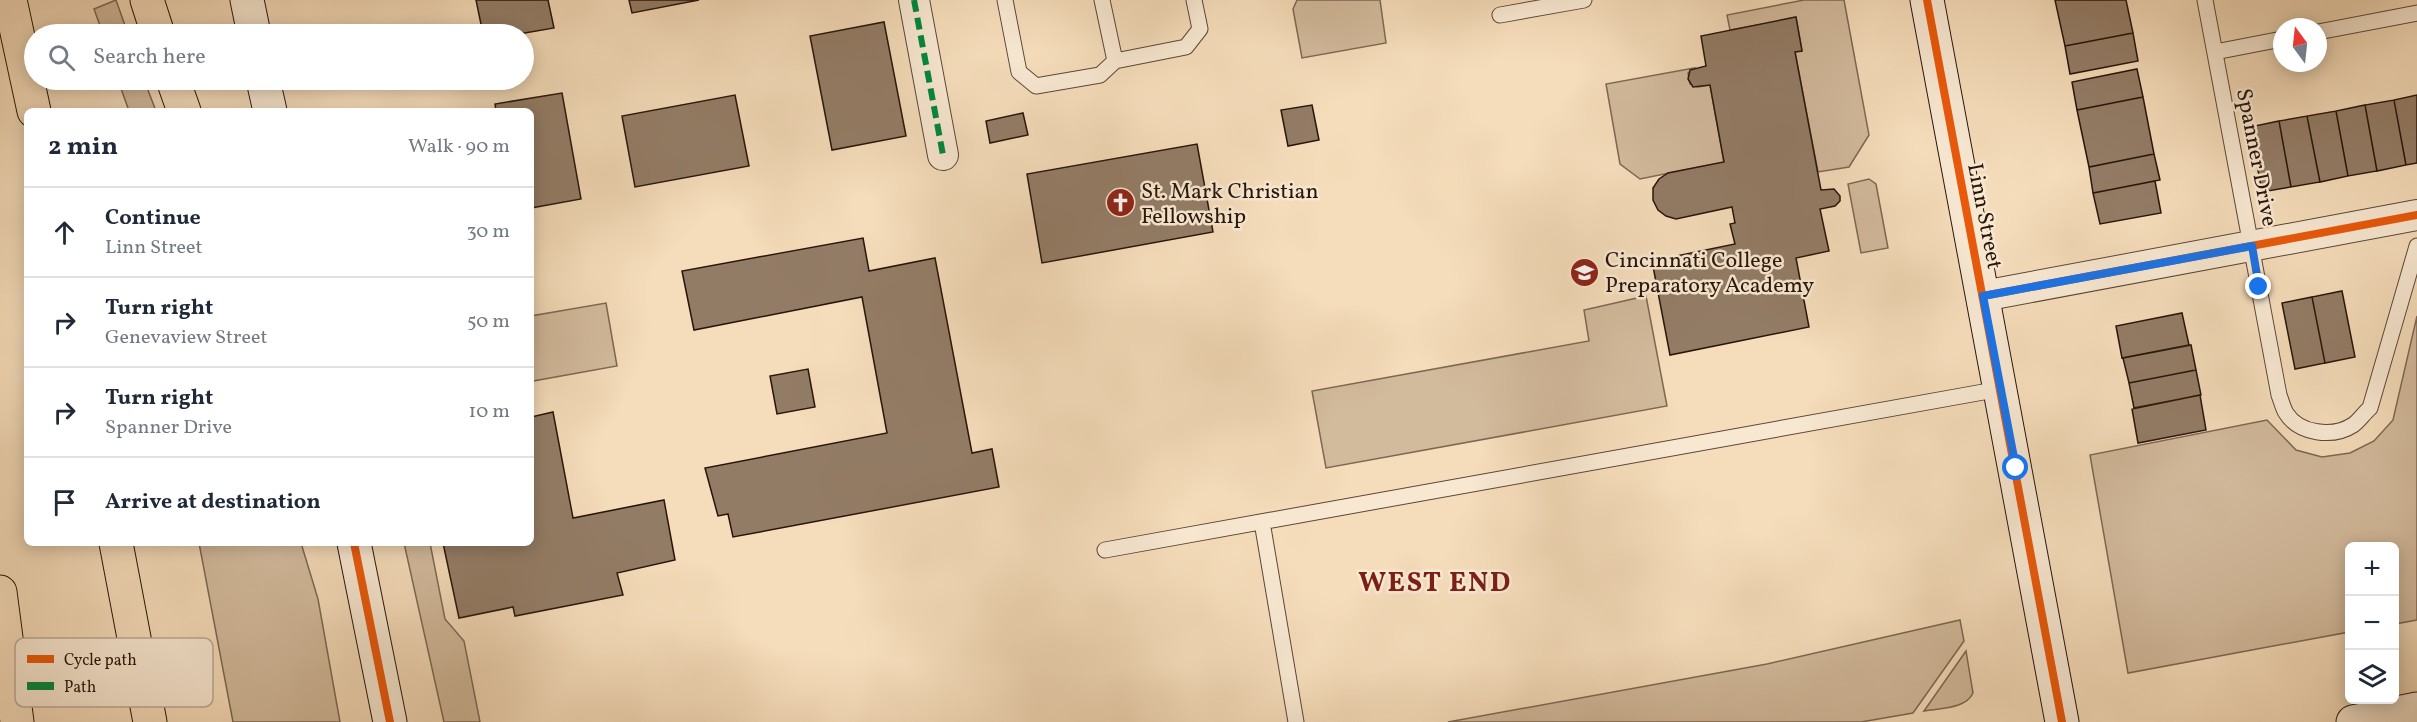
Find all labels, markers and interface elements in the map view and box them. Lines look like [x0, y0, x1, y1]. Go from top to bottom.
north arrow [2273, 18, 2327, 72]
search box [24, 24, 534, 90]
icon: search [45, 41, 78, 74]
text: Search here [93, 42, 206, 73]
street label: Spanner Drive [2227, 86, 2284, 229]
text: 2 min [48, 129, 118, 165]
text: Walk · 90 m [408, 133, 510, 161]
street label: Linn Street [1958, 161, 2009, 272]
place label: St. Mark Christian Fellowship [1141, 177, 1319, 233]
church icon: St. Mark Christian Fellowship [1104, 187, 1136, 219]
text: Continue [105, 203, 201, 234]
icon: ahead [48, 216, 81, 249]
text: 30 m [466, 218, 510, 246]
text: Linn Street [105, 234, 203, 262]
place label: Cincinnati College Preparatory Academy [1605, 246, 1814, 302]
school or university icon: Cincinnati College Preparatory Academy [1568, 256, 1600, 288]
route end [2245, 273, 2271, 299]
text: Turn right [105, 293, 213, 324]
icon: right [48, 306, 81, 339]
text: 50 m [467, 308, 510, 336]
text: Genevaview Street [105, 324, 267, 352]
text: Turn right [105, 383, 213, 414]
icon: right [48, 396, 81, 429]
text: 10 m [469, 398, 510, 426]
text: Spanner Drive [105, 414, 232, 442]
route start [2002, 454, 2028, 480]
icon: arrive [48, 486, 81, 519]
text: Arrive at destination [105, 487, 321, 518]
map controls [2345, 542, 2399, 704]
button: + [2345, 542, 2399, 596]
district label: WEST END [1358, 564, 1512, 603]
button: − [2345, 596, 2399, 650]
legend [15, 638, 213, 707]
text: Cycle path [64, 650, 137, 672]
button: layers [2345, 650, 2399, 704]
text: Path [64, 677, 96, 699]

